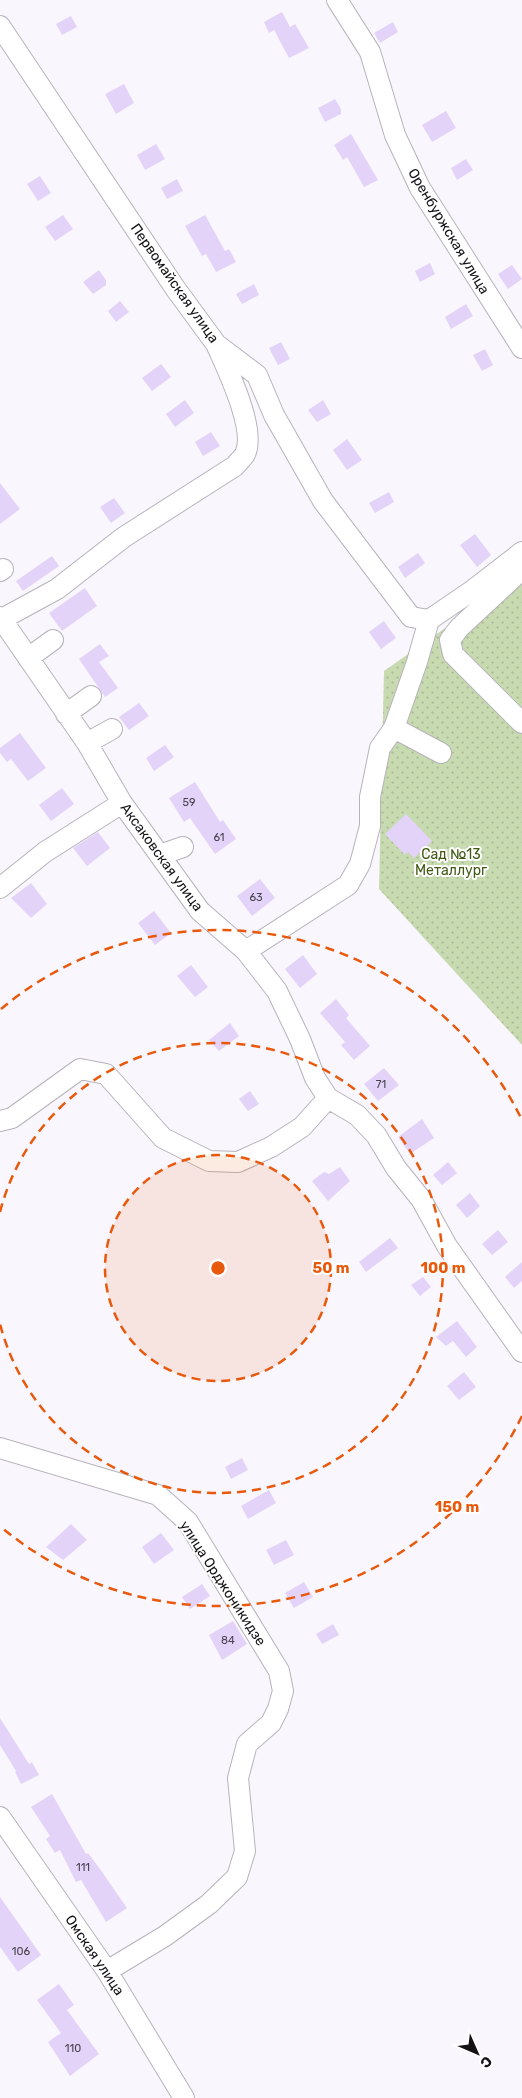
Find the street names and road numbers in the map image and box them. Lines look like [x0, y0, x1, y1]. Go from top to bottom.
street label: Оренбуржская улица [404, 165, 493, 297]
street label: Первомайская улица [127, 220, 222, 346]
street label: Аксаковская улица [117, 800, 206, 915]
street label: улица Орджоникидзе [176, 1518, 269, 1649]
street label: Омская улица [61, 1912, 128, 1999]

